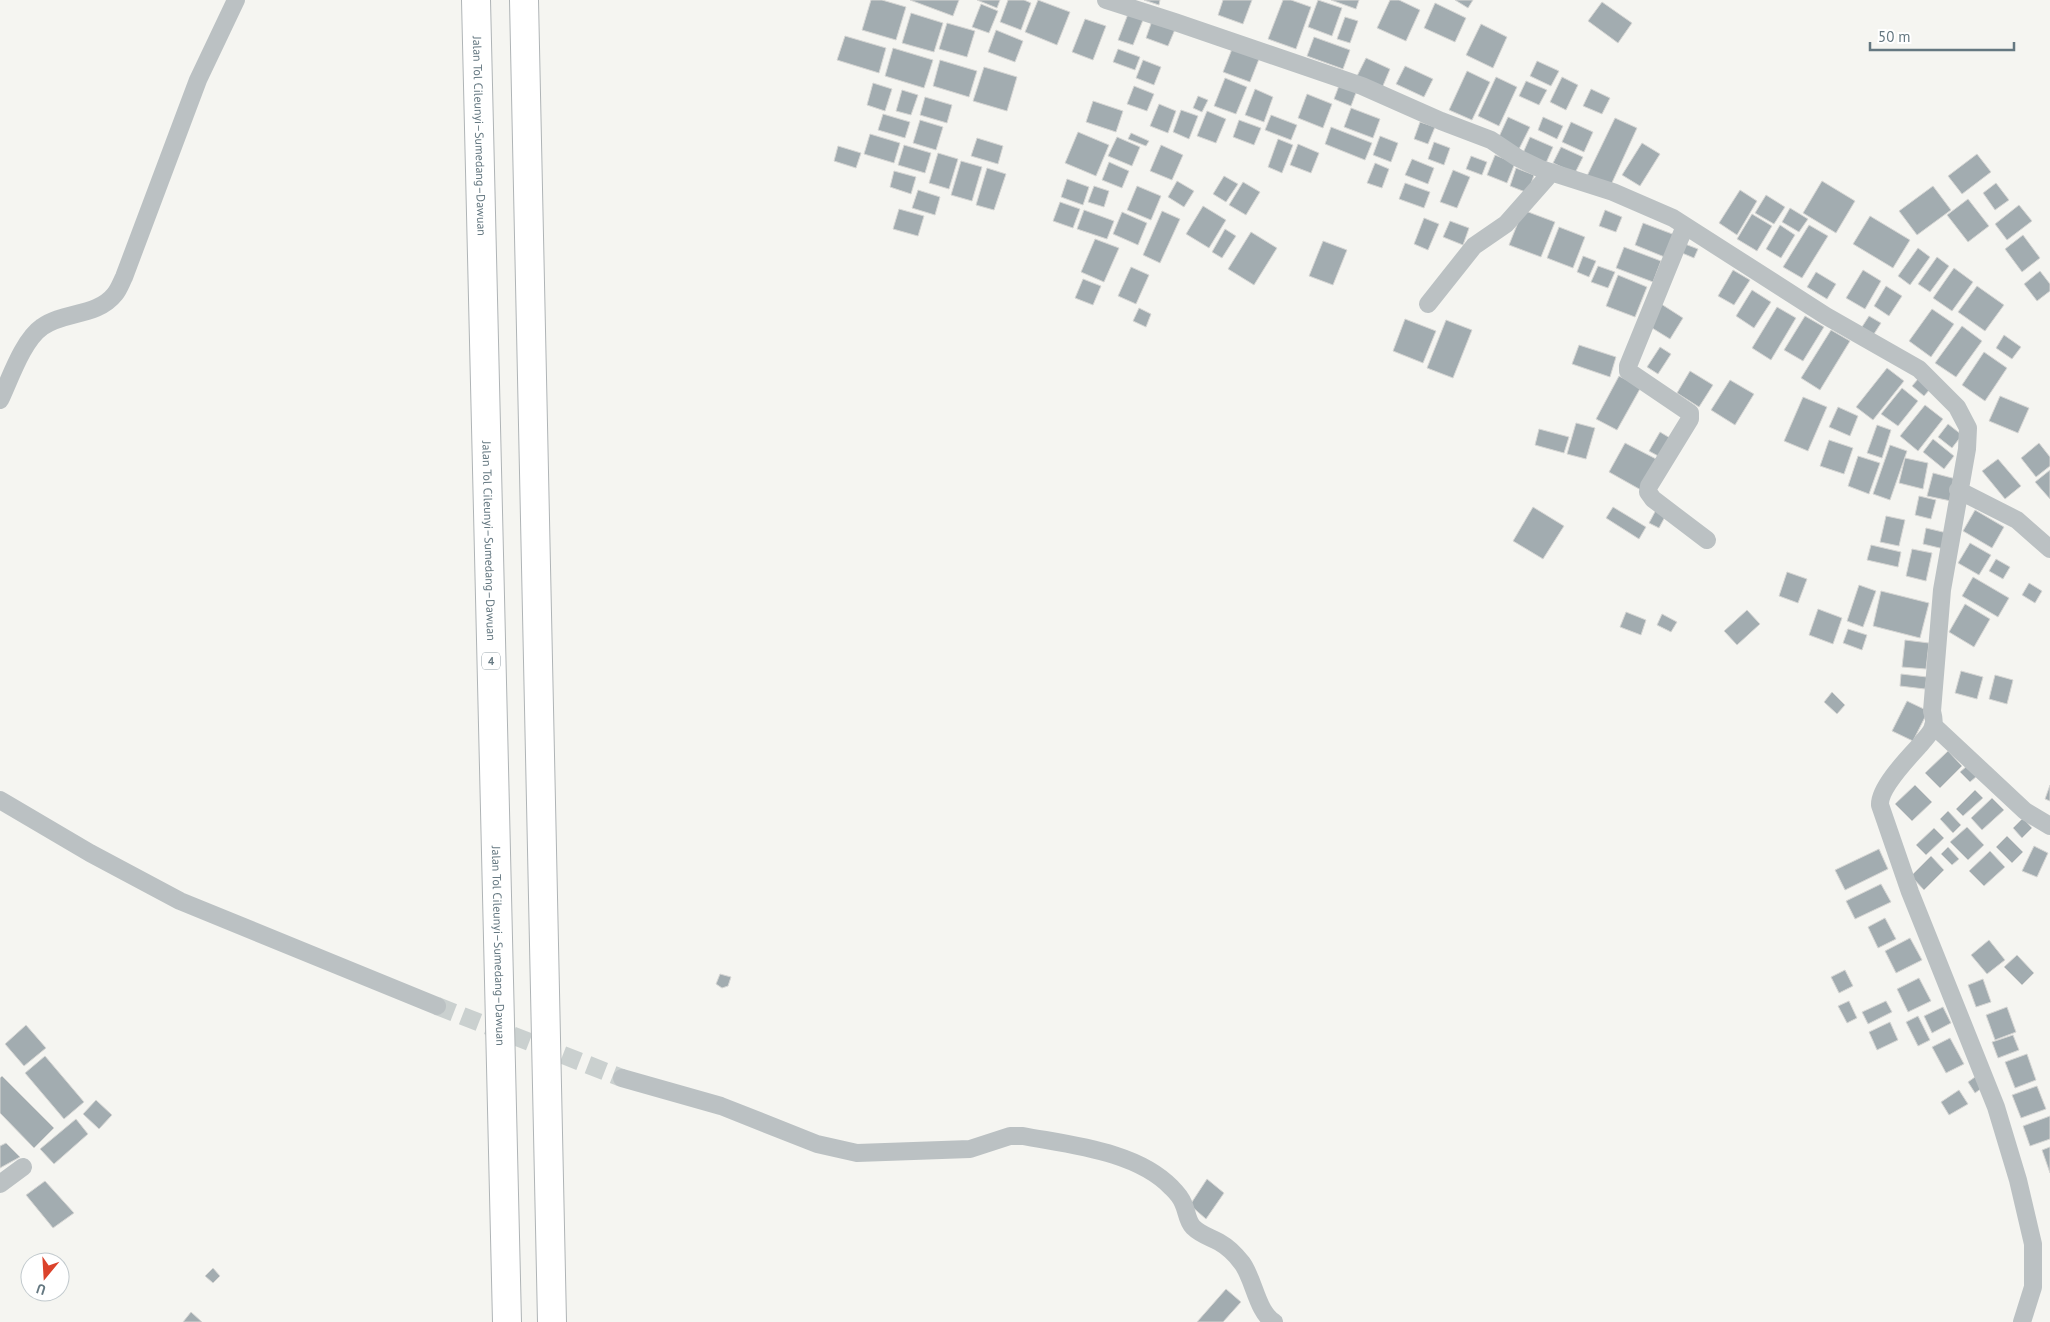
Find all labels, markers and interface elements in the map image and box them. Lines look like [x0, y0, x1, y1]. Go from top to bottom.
scale bar [1870, 20, 2014, 52]
text: 50 m [1878, 27, 1911, 46]
street label: Jalan Tol Cileunyi–Sumedang–Dawuan [470, 35, 490, 236]
street label: Jalan Tol Cileunyi–Sumedang–Dawuan [479, 440, 499, 641]
road number: 4 [482, 652, 500, 669]
street label: Jalan Tol Cileunyi–Sumedang–Dawuan [489, 845, 509, 1046]
north arrow [20, 1252, 70, 1302]
text: U [34, 1279, 48, 1299]

